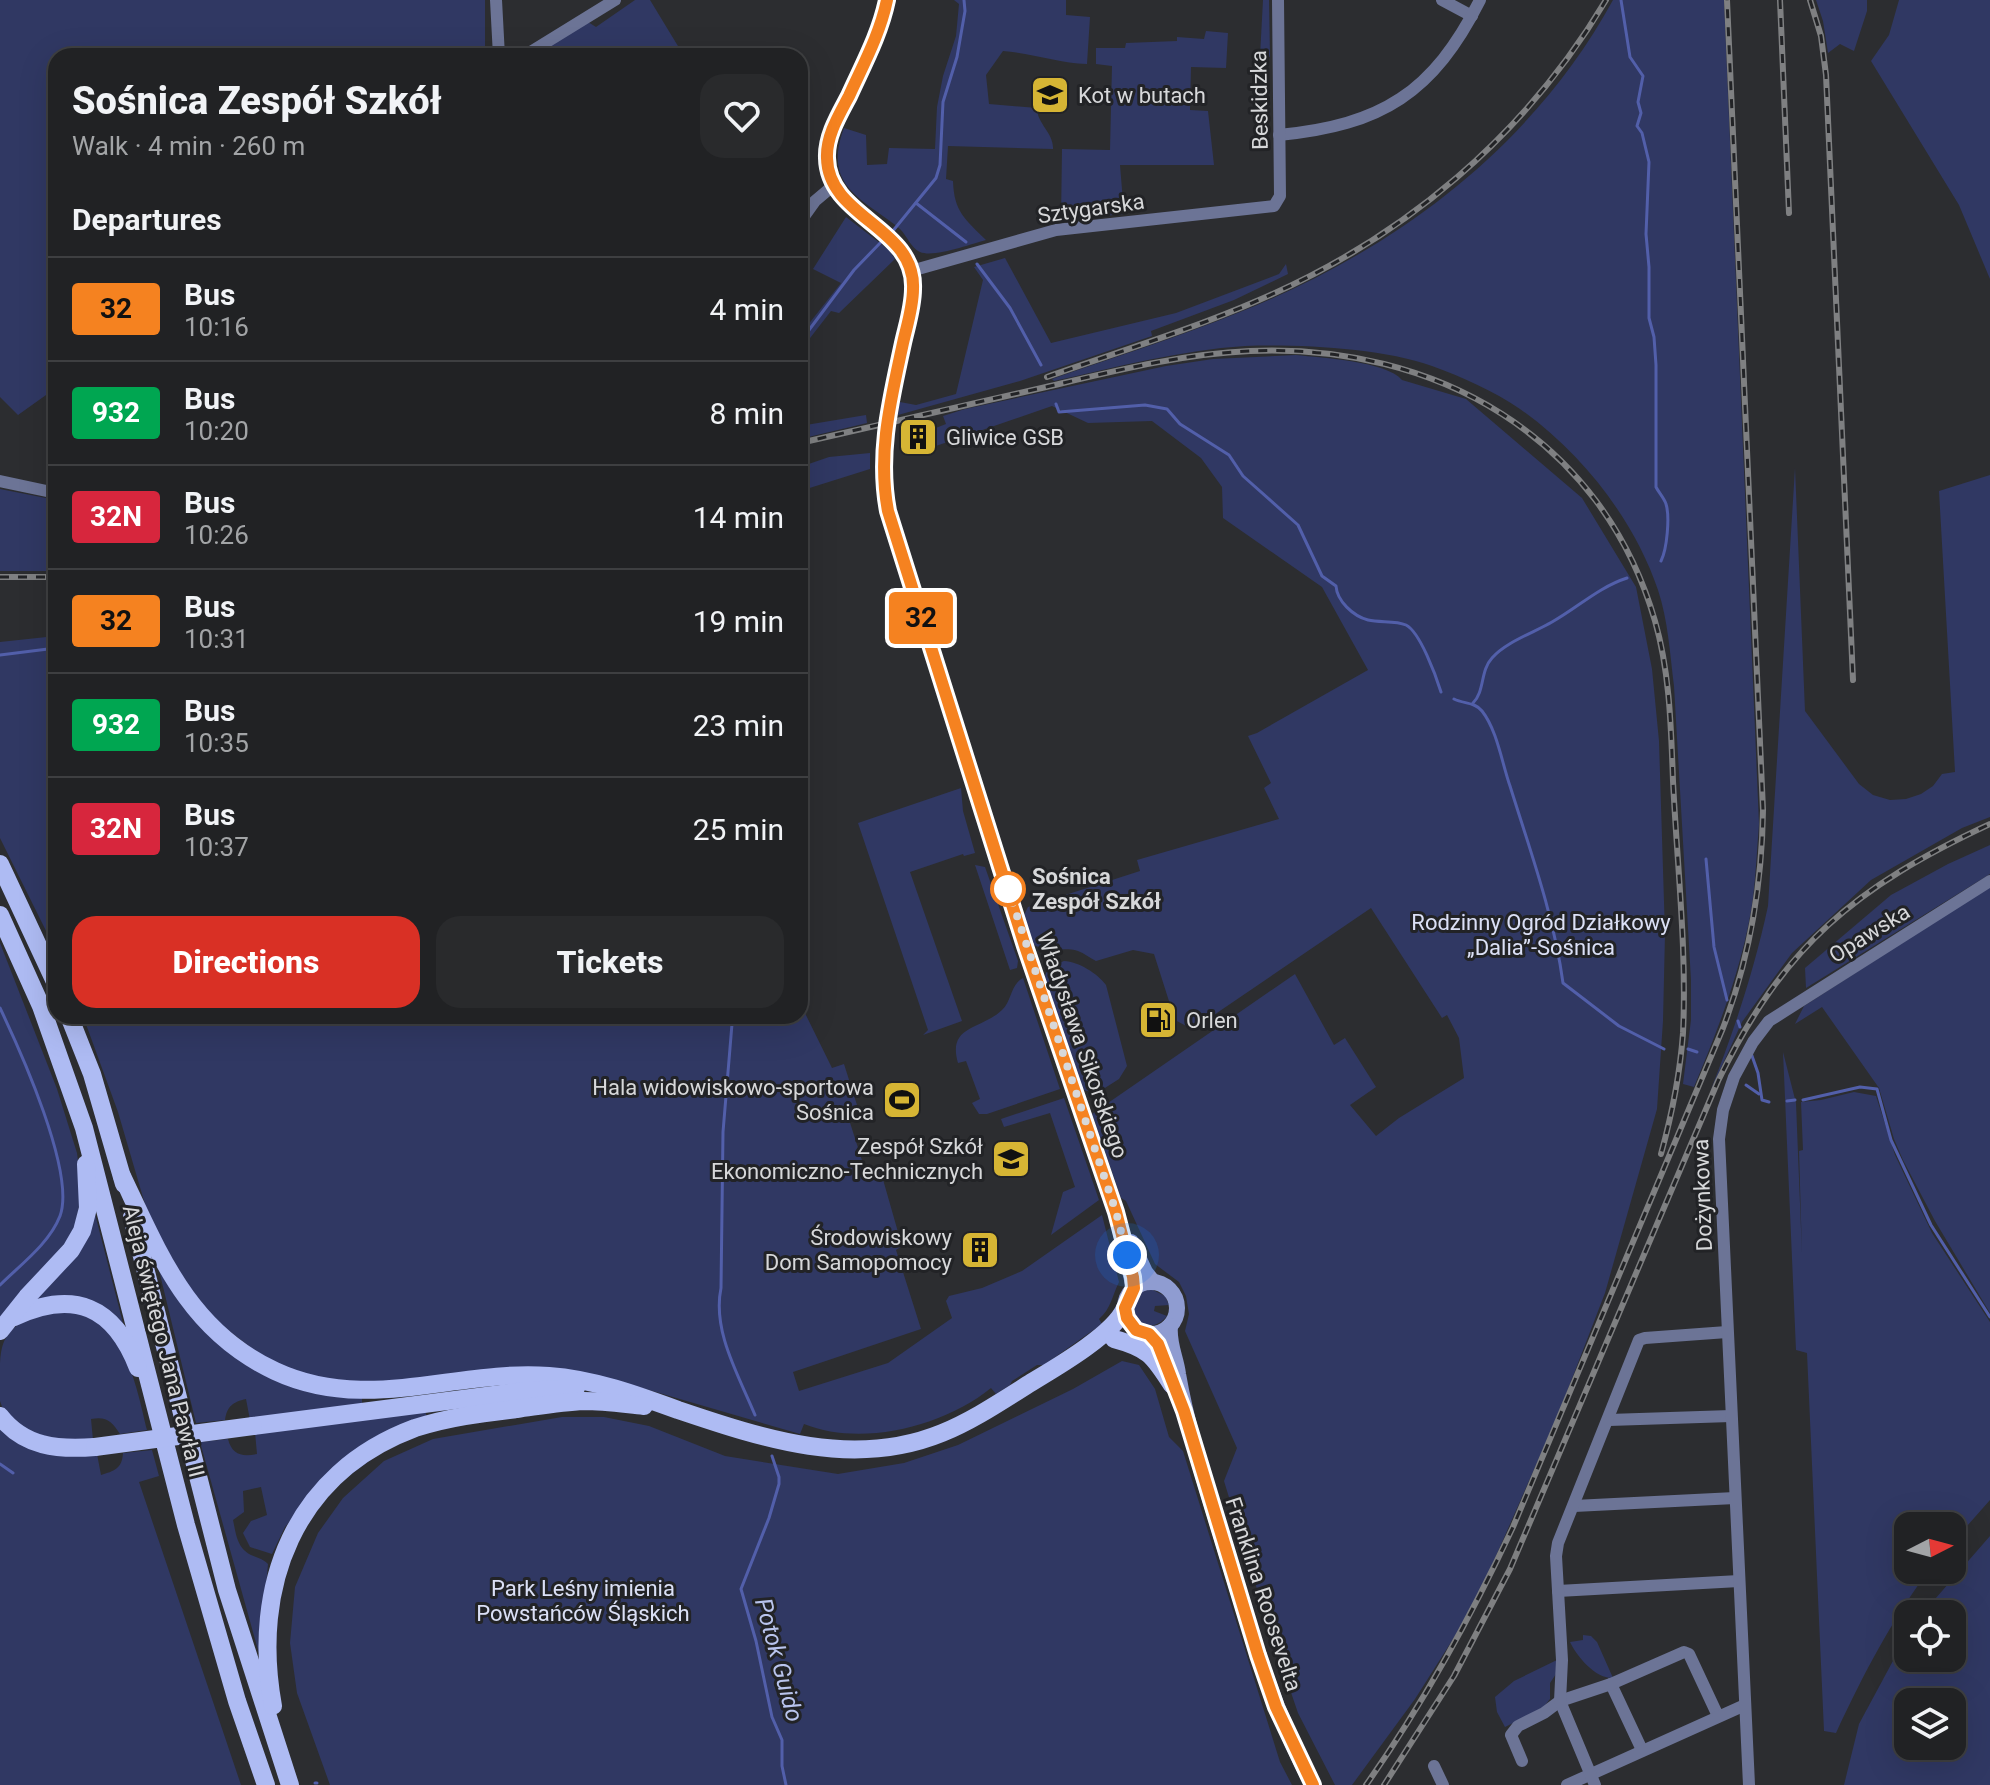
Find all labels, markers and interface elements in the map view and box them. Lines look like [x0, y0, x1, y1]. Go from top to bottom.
street label: Beskidzka [1246, 50, 1273, 150]
button: heart [700, 74, 784, 158]
school or university icon: Kot w butach [1029, 74, 1071, 116]
text: Sośnica Zespół Szkół [72, 79, 442, 123]
place label: Kot w butach [1078, 83, 1206, 108]
text: Walk · 4 min · 260 m [72, 131, 305, 161]
street label: Sztygarska [1036, 189, 1146, 228]
text: Departures [72, 202, 222, 237]
text: Bus [184, 277, 235, 312]
text: 32 [100, 292, 132, 325]
text: 4 min [710, 292, 784, 327]
text: 10:16 [184, 312, 249, 342]
text: Bus [184, 381, 235, 416]
text: 932 [92, 396, 140, 429]
text: 8 min [710, 396, 784, 431]
text: 10:20 [184, 416, 249, 446]
building icon: Gliwice GSB [897, 416, 939, 458]
place label: Gliwice GSB [946, 425, 1064, 450]
text: Bus [184, 485, 235, 520]
text: 32N [90, 500, 142, 533]
text: 14 min [693, 500, 784, 535]
text: 10:26 [184, 520, 249, 550]
text: Bus [184, 589, 235, 624]
line badge: 32 [885, 592, 957, 644]
text: 32 [905, 601, 937, 634]
text: 32 [100, 604, 132, 637]
text: 19 min [693, 604, 784, 639]
text: 10:31 [184, 624, 249, 654]
text: Bus [184, 693, 235, 728]
text: 932 [92, 708, 140, 741]
text: 23 min [693, 708, 784, 743]
text: 10:35 [184, 728, 249, 758]
text: Bus [184, 797, 235, 832]
text: 32N [90, 812, 142, 845]
text: 25 min [693, 812, 784, 847]
text: 10:37 [184, 832, 249, 862]
place label: Sośnica Zespół Szkół [1032, 864, 1161, 914]
marker: Sośnica Zespół Szkół [991, 872, 1025, 906]
street label: Opawska [1824, 899, 1914, 968]
park label: Rodzinny Ogród Działkowy „Dalia”-Sośnica [1411, 910, 1671, 960]
button: Directions [72, 916, 420, 1008]
button: Tickets [436, 916, 784, 1008]
street label: Władysława Sikorskiego [1032, 929, 1133, 1161]
fuel station icon: Orlen [1137, 999, 1179, 1041]
place label: Orlen [1186, 1008, 1238, 1033]
place label: Hala widowiskowo-sportowa Sośnica [592, 1075, 874, 1125]
sports icon: Hala widowiskowo-sportowa Sośnica [881, 1079, 923, 1121]
place label: Zespół Szkół Ekonomiczno-Technicznych [711, 1134, 983, 1184]
school or university icon: Zespół Szkół Ekonomiczno-Technicznych [990, 1138, 1032, 1180]
street label: Dożynkowa [1688, 1138, 1717, 1252]
street label: Aleja świętego Jana Pawła II [118, 1203, 209, 1480]
place label: Środowiskowy Dom Samopomocy [765, 1224, 953, 1275]
building icon: Środowiskowy Dom Samopomocy [959, 1229, 1001, 1271]
your location [1107, 1235, 1147, 1275]
street label: Franklina Roosevelta [1220, 1494, 1307, 1694]
north arrow [1894, 1512, 1966, 1584]
map controls [1894, 1512, 1966, 1760]
park label: Park Leśny imienia Powstańców Śląskich [476, 1576, 690, 1626]
water label: Potok Guido [749, 1595, 809, 1725]
button: locate [1894, 1600, 1966, 1672]
button: layers [1894, 1688, 1966, 1760]

